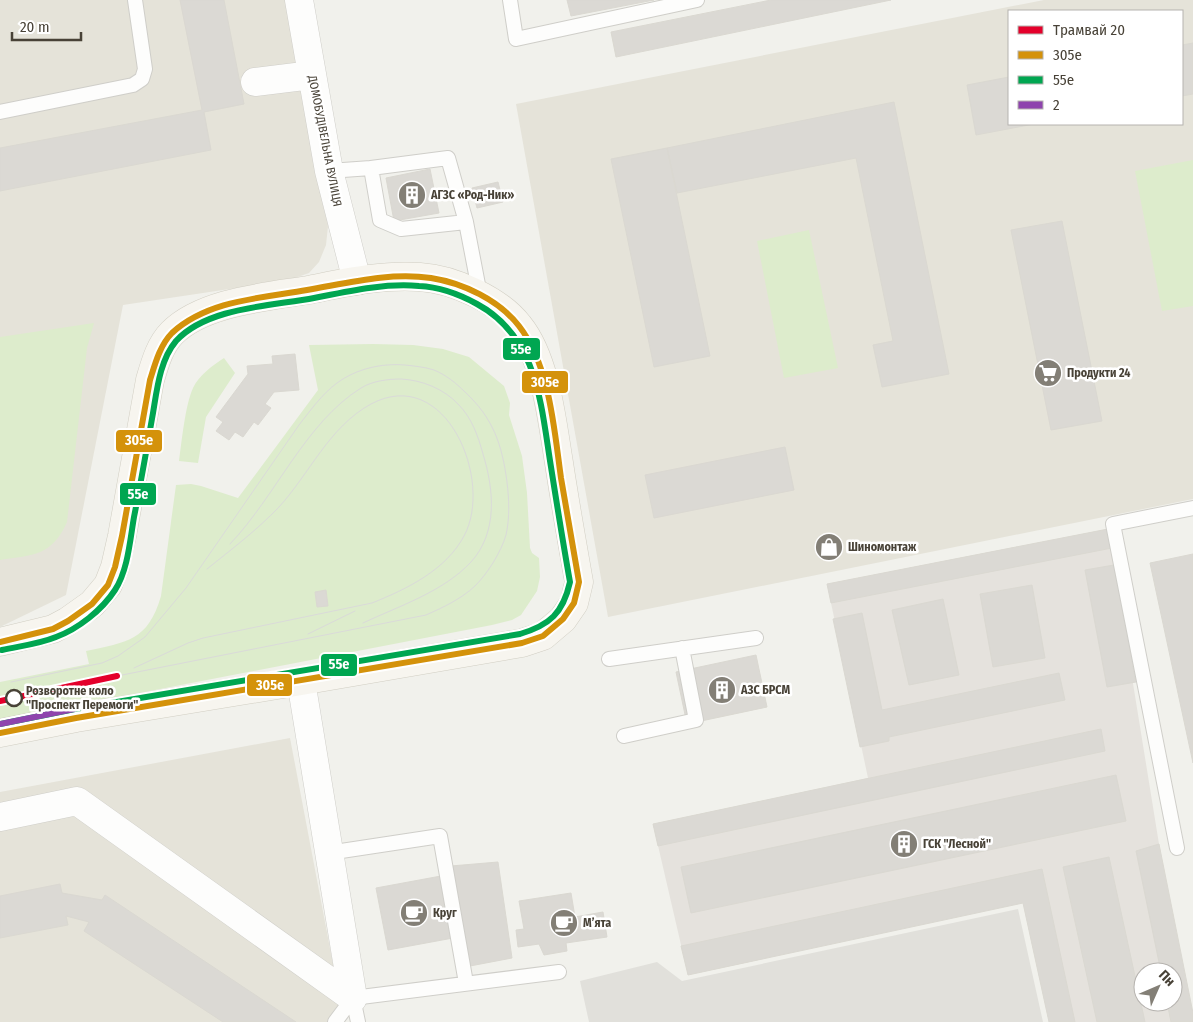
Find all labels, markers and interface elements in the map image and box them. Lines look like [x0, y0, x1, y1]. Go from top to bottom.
scale bar [12, 10, 81, 42]
legend [1008, 10, 1183, 125]
text: 20 m [20, 18, 50, 36]
text: Трамвай 20 [1053, 21, 1125, 39]
text: 305e [1053, 46, 1082, 64]
text: 55е [1053, 71, 1074, 89]
street label: ДОМОБУДІВЕЛЬНА ВУЛИЦЯ [305, 73, 345, 208]
text: 2 [1053, 96, 1060, 114]
building icon: АГЗС «Род-Ник» [397, 180, 427, 210]
place label: АГЗС «Род-Ник» [430, 188, 514, 202]
line badge: 55е [502, 337, 541, 361]
text: 55е [511, 341, 531, 358]
supermarket icon: Продукти 24 [1033, 358, 1063, 388]
place label: Продукти 24 [1067, 366, 1130, 380]
line badge: 305e [521, 370, 569, 394]
text: 305e [530, 374, 559, 391]
line badge: 305e [115, 429, 163, 453]
text: 305e [124, 432, 153, 449]
line badge: 55е [119, 482, 157, 506]
text: 55е [128, 486, 148, 503]
shop icon: Шиномонтаж [814, 532, 844, 562]
place label: Шиномонтаж [848, 540, 917, 554]
line badge: 55е [320, 653, 358, 677]
text: 55е [329, 656, 349, 673]
line badge: 305e [246, 673, 293, 697]
building icon: АЗС БРСМ [707, 675, 737, 705]
text: 305e [255, 677, 284, 694]
place label: АЗС БРСМ [740, 683, 790, 697]
place label: Розворотне коло "Проспект Перемоги" [26, 684, 138, 712]
marker: Розворотне коло "Проспект Перемоги" [5, 689, 23, 707]
building icon: ГСК "Лесной" [889, 829, 919, 859]
place label: ГСК "Лесной" [923, 837, 991, 851]
cafe icon: Круг [399, 898, 429, 928]
place label: Круг [433, 906, 457, 920]
cafe icon: Мʼята [549, 908, 579, 938]
place label: Мʼята [583, 916, 611, 930]
north arrow [1133, 962, 1183, 1012]
text: Пн [1155, 967, 1178, 990]

